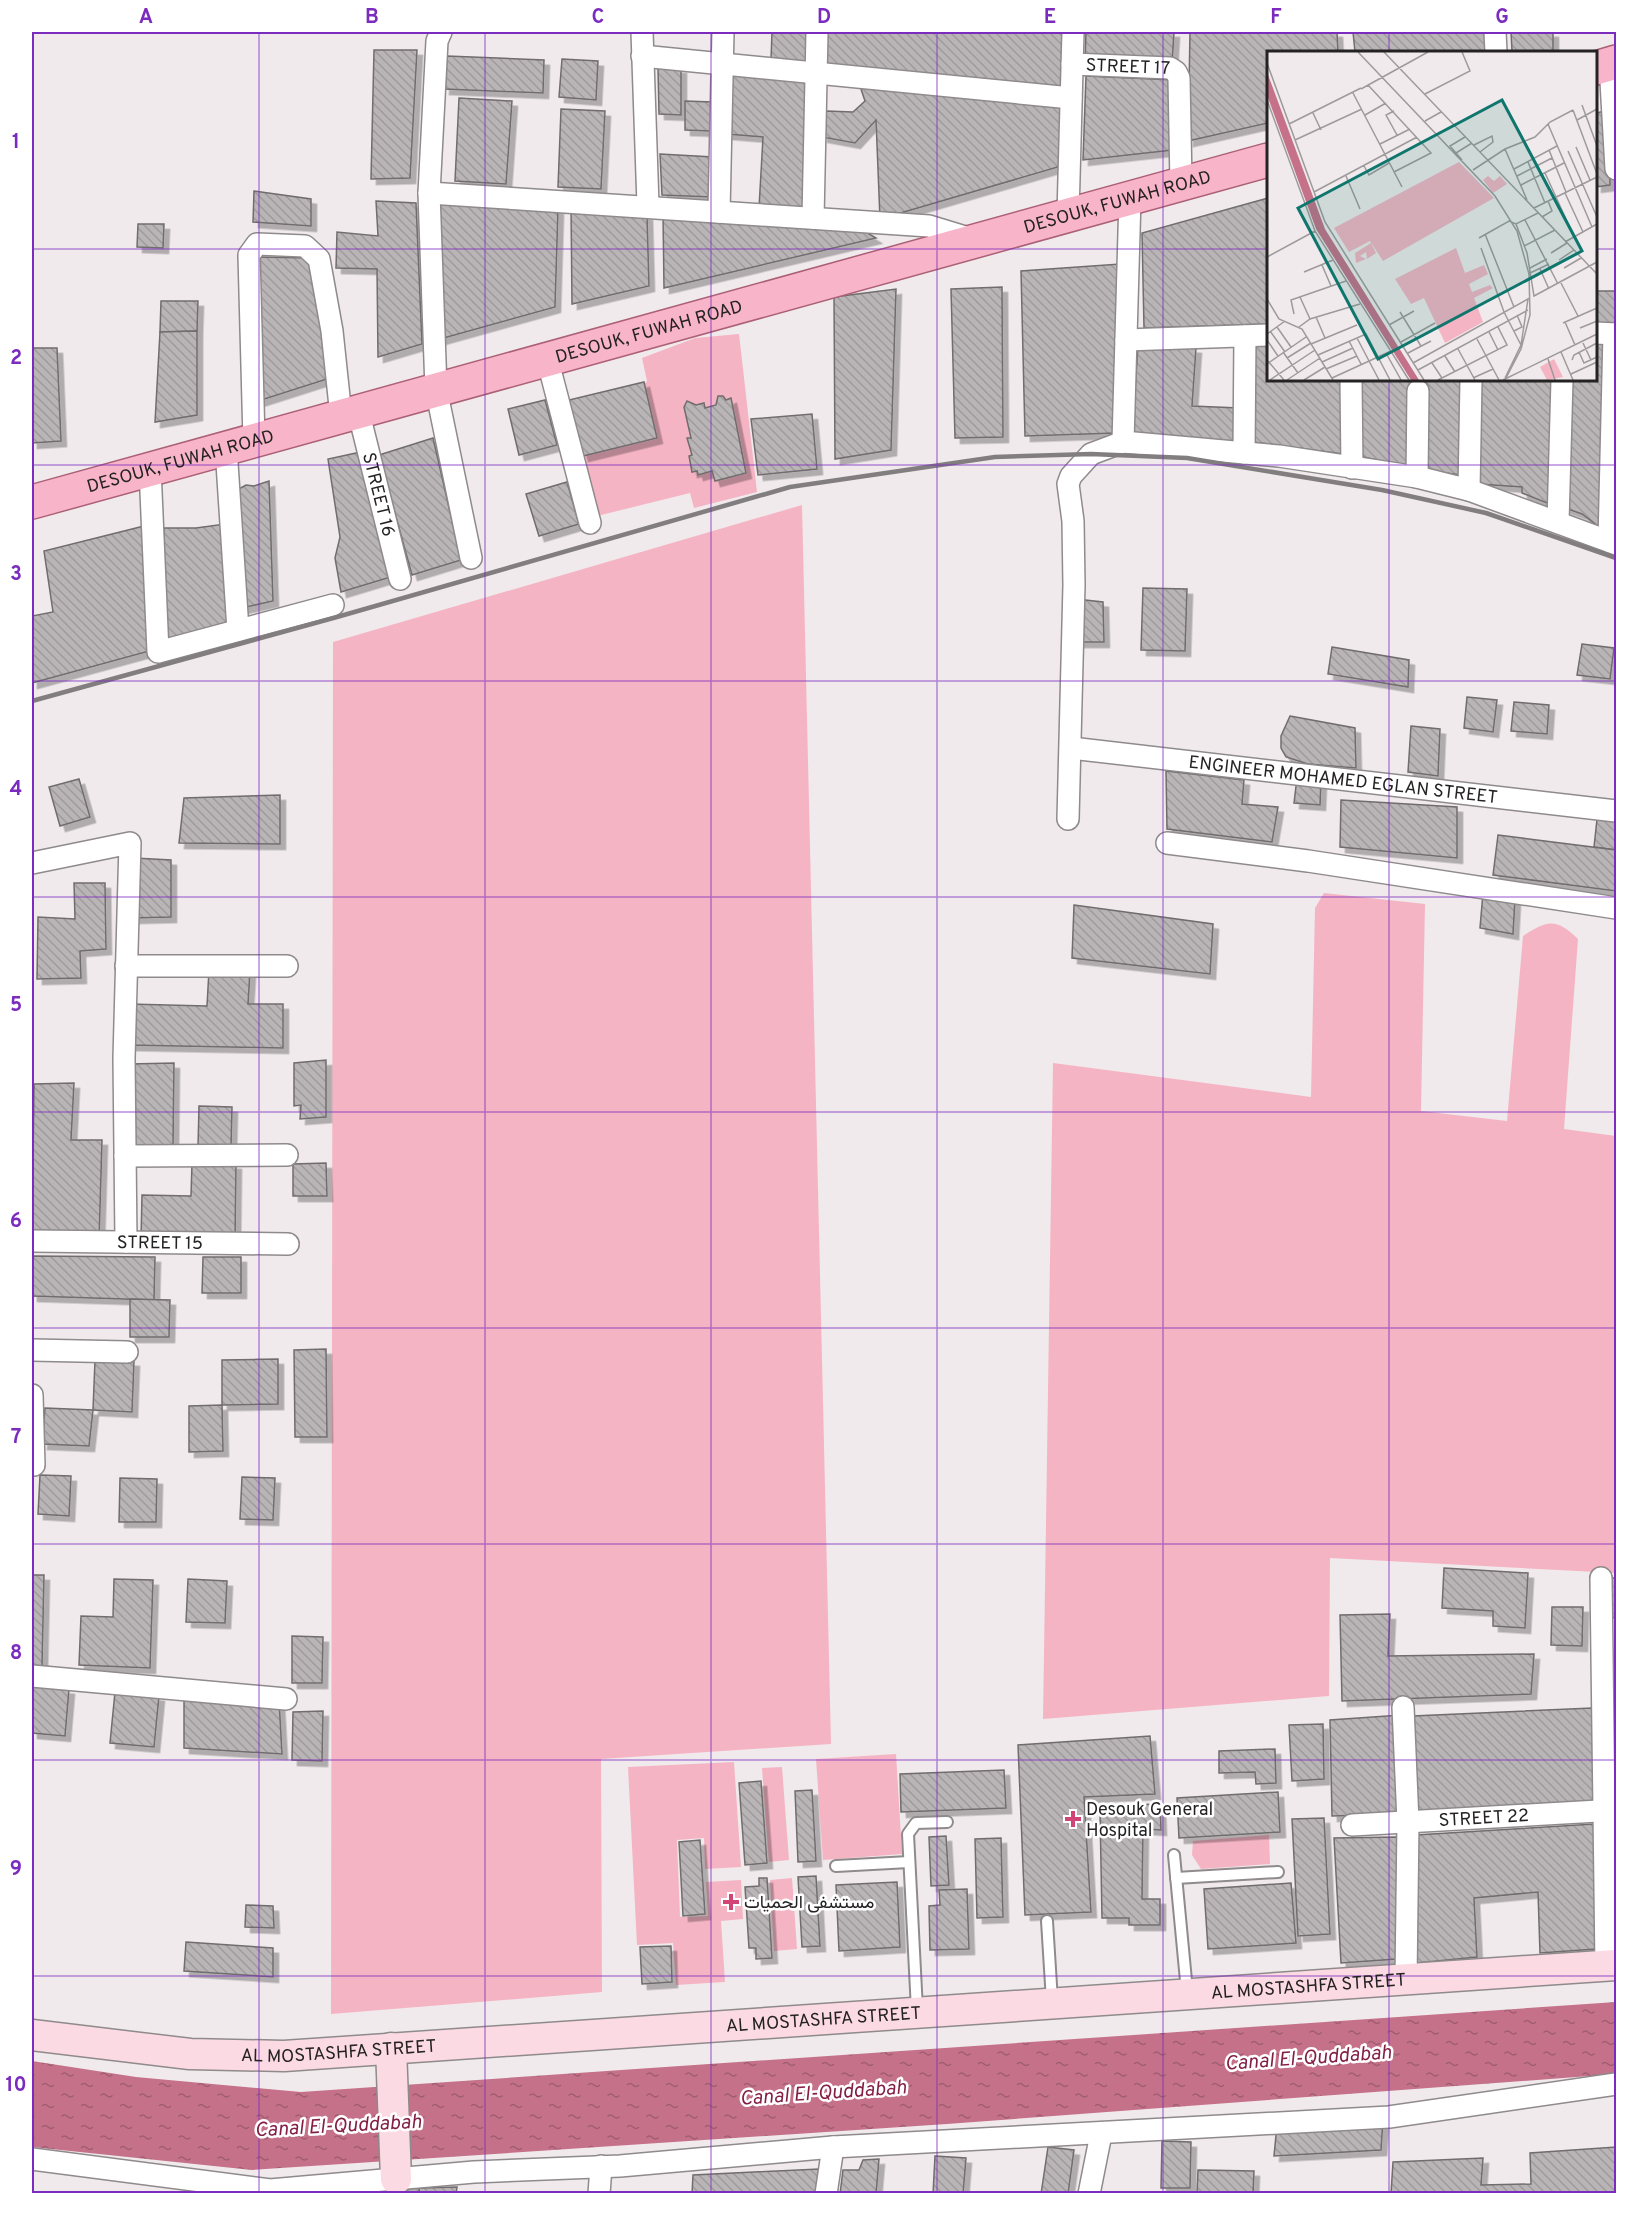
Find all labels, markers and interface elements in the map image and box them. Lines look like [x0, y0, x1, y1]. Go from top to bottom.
text: A [139, 5, 153, 31]
text: B [365, 5, 379, 31]
text: C [592, 5, 604, 31]
text: D [817, 5, 831, 31]
text: E [1044, 5, 1056, 31]
text: F [1270, 5, 1282, 31]
text: G [1495, 5, 1509, 31]
inset map [1267, 51, 1597, 381]
street label: STREET 17 [1085, 55, 1171, 81]
text: 1 [12, 130, 20, 156]
street label: DESOUK, FUWAH ROAD [1021, 166, 1214, 240]
street label: DESOUK, FUWAH ROAD [553, 296, 745, 370]
text: 2 [10, 346, 22, 372]
street label: DESOUK, FUWAH ROAD [85, 426, 277, 499]
street label: STREET 16 [356, 450, 399, 539]
text: 3 [10, 562, 22, 588]
street label: ENGINEER MOHAMED EGLAN STREET [1187, 752, 1499, 810]
text: 4 [10, 777, 22, 803]
text: 5 [10, 993, 22, 1019]
text: 6 [10, 1209, 22, 1235]
street label: STREET 15 [117, 1232, 203, 1256]
text: 7 [11, 1425, 21, 1451]
text: 8 [10, 1641, 22, 1667]
place label: Desouk General Hospital [1086, 1799, 1213, 1843]
street label: STREET 22 [1438, 1805, 1530, 1833]
marker: Desouk General Hospital [1064, 1810, 1082, 1828]
text: 9 [10, 1857, 22, 1883]
place label: مستشفى الحميات [744, 1892, 874, 1915]
marker: مستشفى الحميات [722, 1893, 740, 1911]
street label: AL MOSTASHFA STREET [1210, 1969, 1407, 2006]
street label: AL MOSTASHFA STREET [725, 2002, 922, 2039]
street label: AL MOSTASHFA STREET [241, 2036, 437, 2069]
water label: Canal El-Quddabah [1224, 2040, 1392, 2078]
text: 10 [5, 2073, 27, 2099]
water label: Canal El-Quddabah [739, 2075, 907, 2113]
water label: Canal El-Quddabah [254, 2110, 422, 2144]

